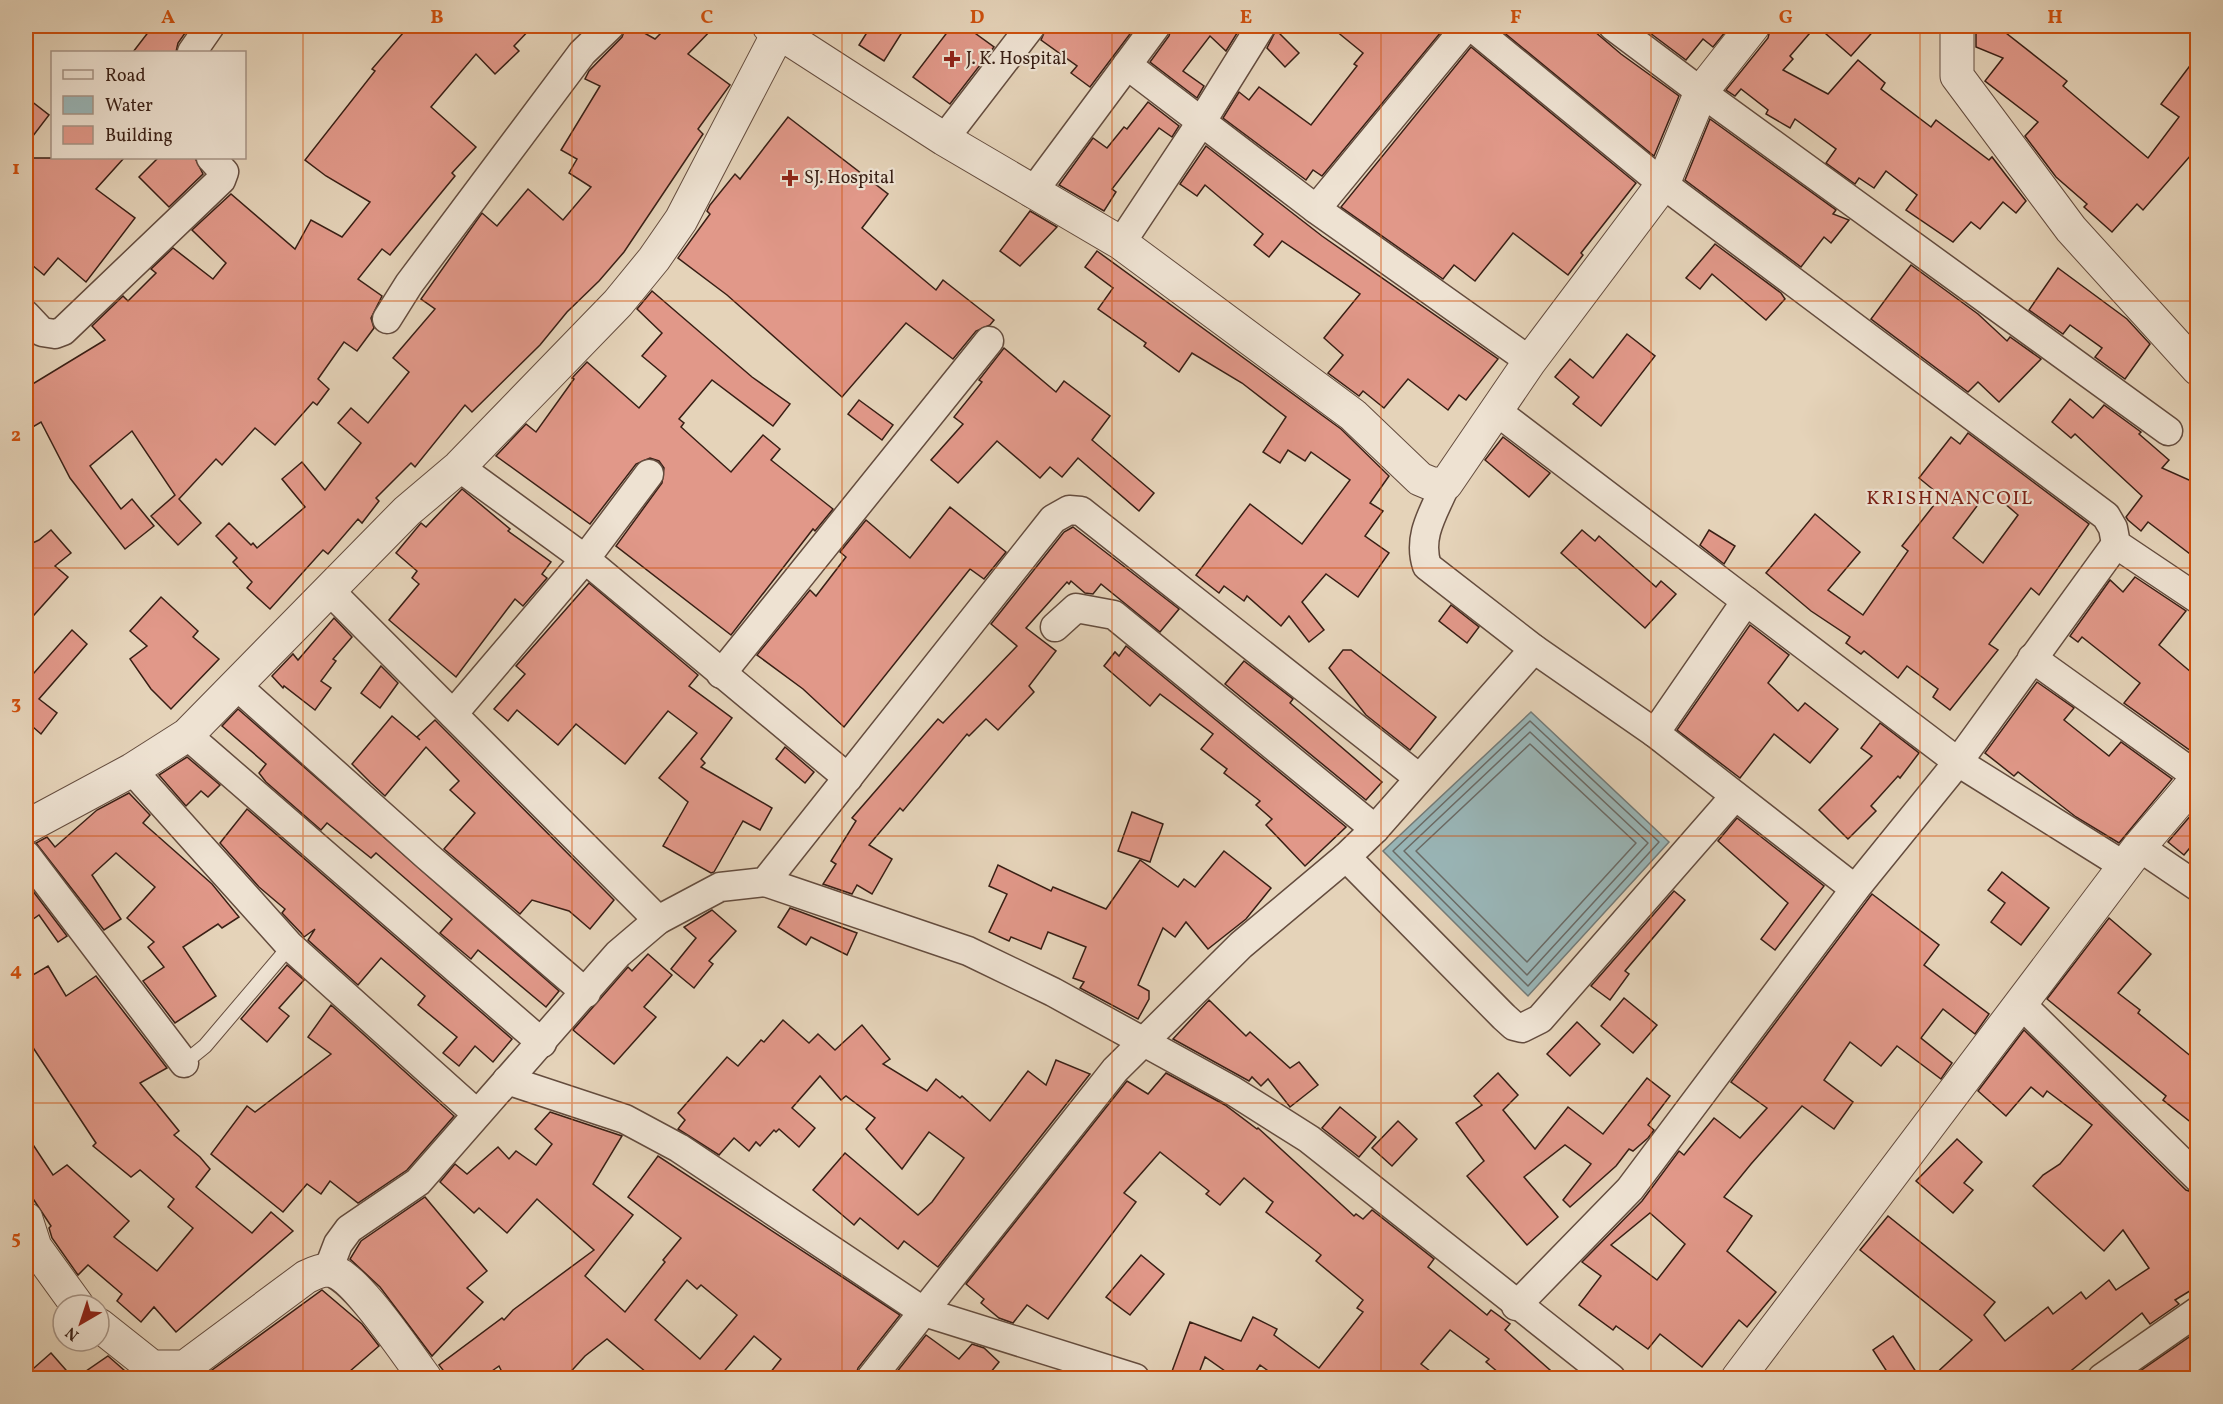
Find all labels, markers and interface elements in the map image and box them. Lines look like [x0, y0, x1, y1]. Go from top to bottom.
text: A [161, 4, 175, 32]
text: B [430, 4, 444, 32]
text: C [701, 4, 714, 32]
text: D [970, 4, 984, 32]
text: E [1240, 4, 1252, 32]
text: F [1510, 4, 1522, 32]
text: G [1779, 4, 1793, 32]
text: H [2047, 4, 2063, 32]
place label: J. K. Hospital [966, 47, 1067, 72]
marker: J. K. Hospital [943, 50, 961, 68]
legend [51, 51, 246, 159]
text: Road [105, 64, 146, 89]
text: Water [105, 94, 153, 119]
text: Building [105, 124, 173, 149]
text: 1 [12, 155, 20, 183]
place label: SJ. Hospital [804, 166, 894, 191]
marker: SJ. Hospital [781, 169, 799, 187]
text: 2 [11, 422, 21, 450]
district label: KRISHNANCOIL [1866, 485, 2034, 513]
text: 3 [11, 690, 21, 718]
text: 4 [10, 957, 22, 985]
text: 5 [11, 1225, 21, 1253]
north arrow [51, 1293, 111, 1353]
text: N [61, 1321, 84, 1345]

